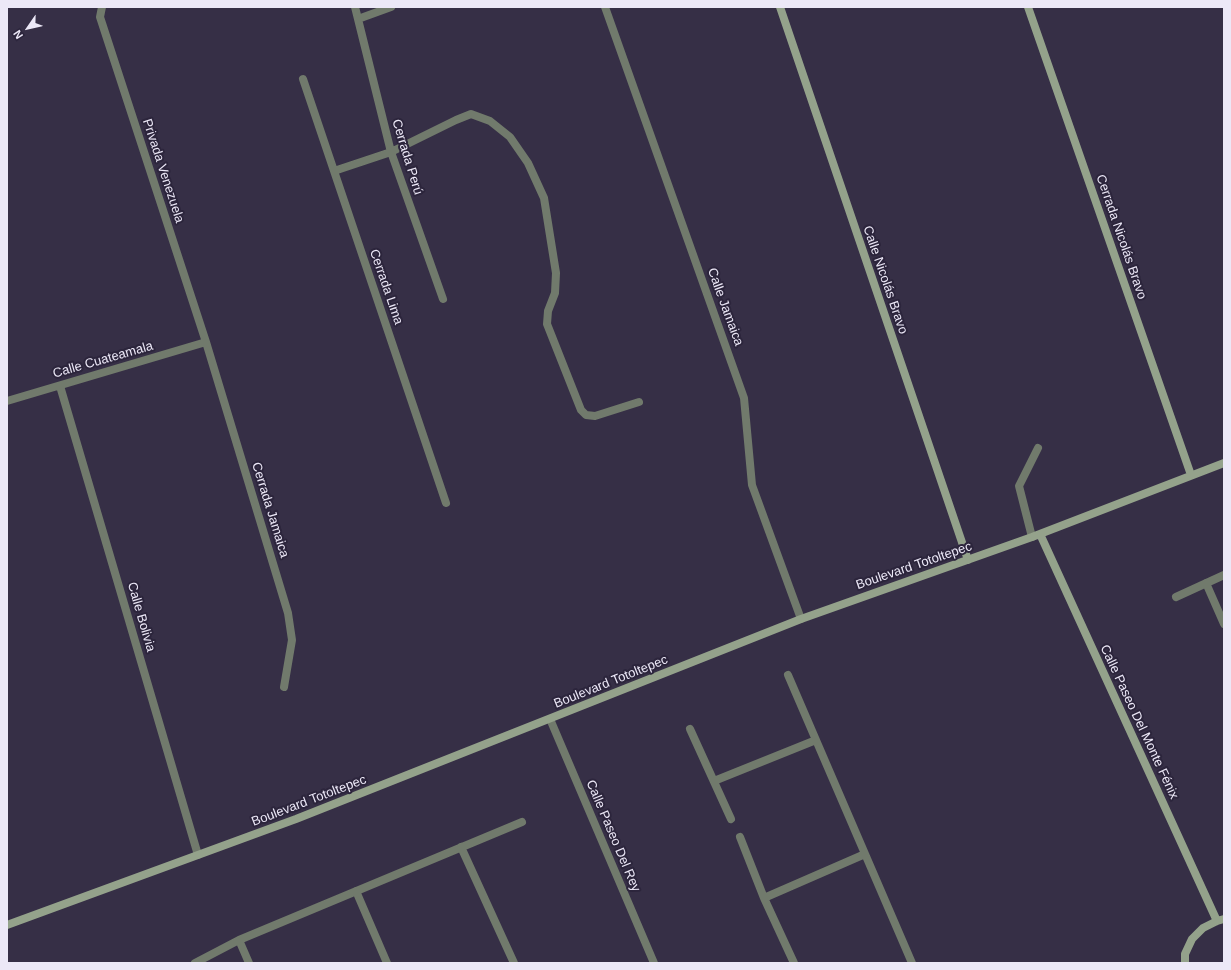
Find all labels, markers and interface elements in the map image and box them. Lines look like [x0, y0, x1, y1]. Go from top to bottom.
north arrow [8, 8, 48, 48]
text: N [11, 28, 25, 41]
street label: Privada Venezuela [139, 117, 187, 225]
street label: Cerrada Perú [388, 117, 426, 197]
street label: Cerrada Nicolás Bravo [1092, 173, 1150, 301]
street label: Calle Nicolás Bravo [859, 224, 911, 336]
street label: Cerrada Lima [366, 247, 406, 327]
street label: Calle Jamaica [704, 266, 746, 348]
street label: Calle Cuateamala [51, 338, 155, 382]
street label: Cerrada Jamaica [248, 460, 292, 560]
street label: Boulevard Totoltepec [854, 539, 974, 593]
street label: Calle Bolivia [124, 580, 158, 654]
street label: Calle Paseo Del Monte Fénix [1096, 642, 1182, 802]
street label: Boulevard Totoltepec [552, 652, 670, 712]
street label: Boulevard Totoltepec [250, 772, 368, 830]
street label: Calle Paseo Del Rey [582, 778, 644, 894]

